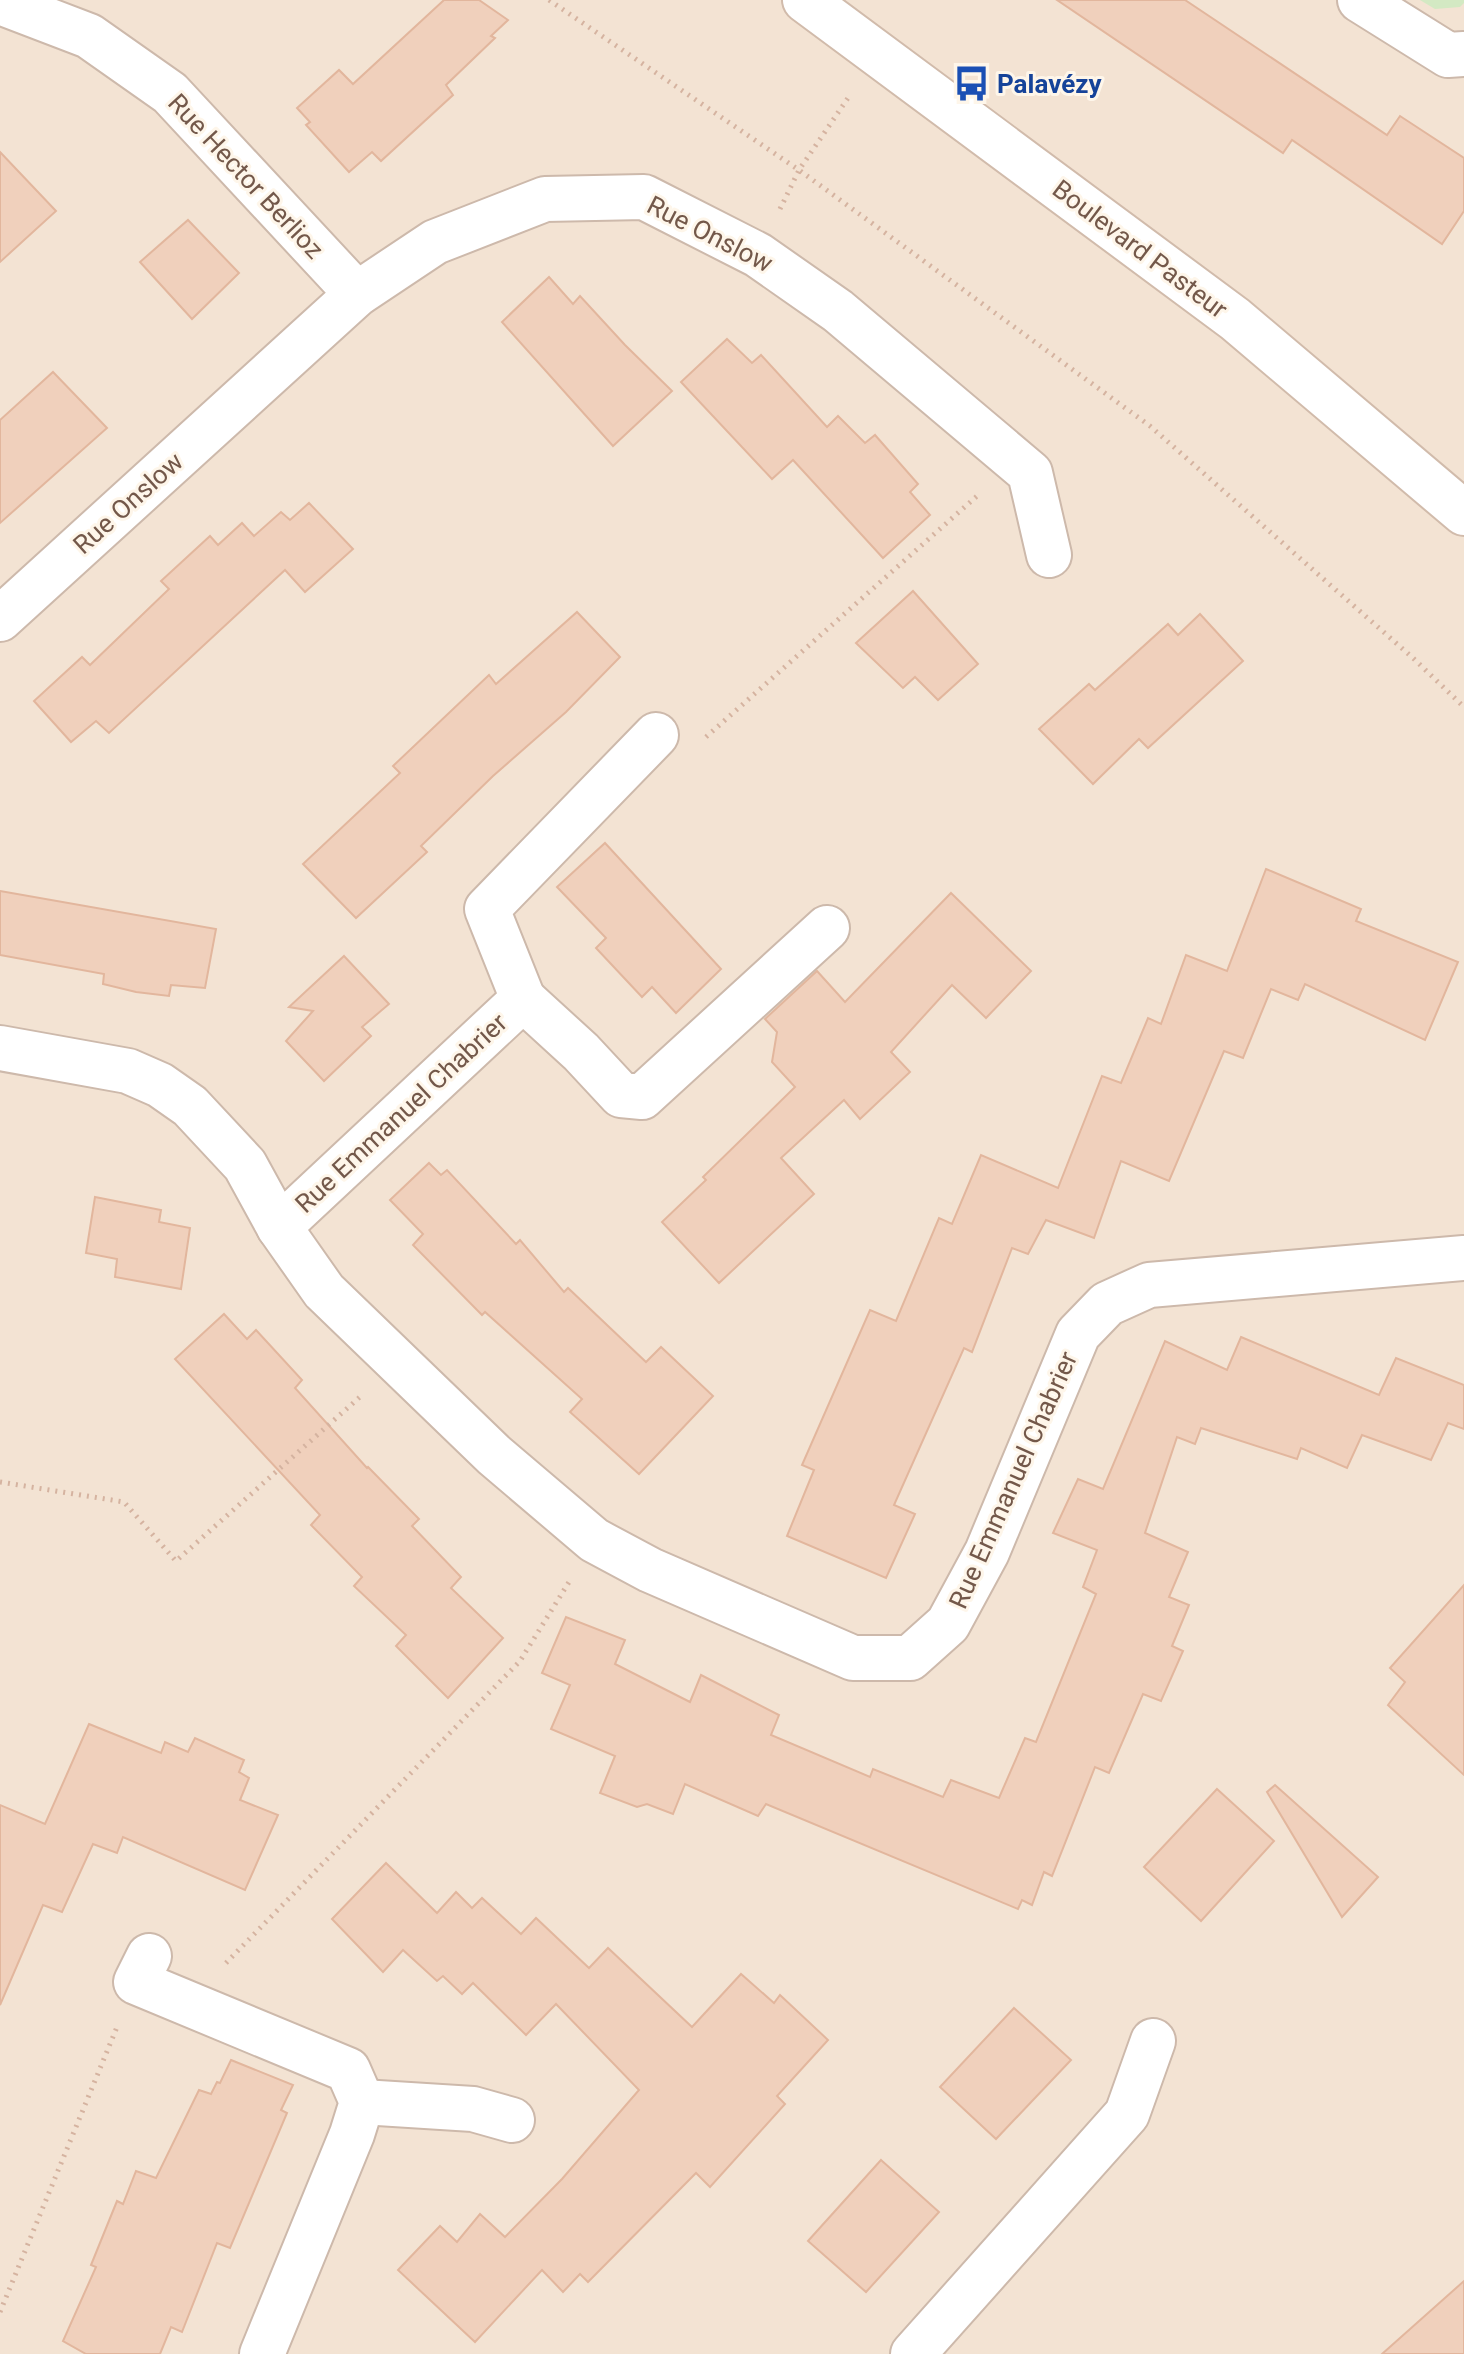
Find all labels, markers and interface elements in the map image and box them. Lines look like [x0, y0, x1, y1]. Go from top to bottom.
bus stop icon: Palavézy [952, 65, 990, 103]
place label: Palavézy [997, 69, 1102, 99]
street label: Rue Hector Berlioz [162, 88, 330, 264]
street label: Boulevard Pasteur [1047, 174, 1233, 325]
street label: Rue Onslow [642, 190, 778, 278]
street label: Rue Onslow [67, 446, 189, 560]
street label: Rue Emmanuel Chabrier [289, 1007, 513, 1219]
street label: Rue Emmanuel Chabrier [943, 1347, 1083, 1613]

